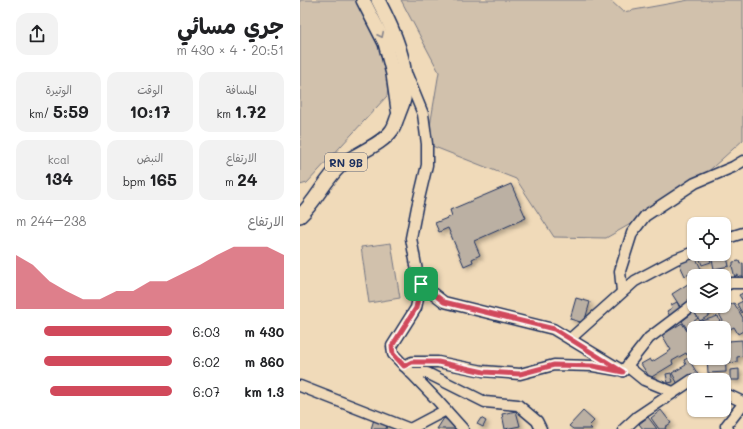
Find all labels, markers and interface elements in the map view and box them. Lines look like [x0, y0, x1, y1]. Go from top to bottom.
text: جري مسائي [177, 11, 284, 40]
button: share [16, 13, 58, 55]
one-way arrow [376, 30, 384, 38]
text: 20:51 · 4 × 430 m [177, 41, 284, 58]
text: الوتيرة [45, 82, 72, 97]
text: الوقت [137, 82, 163, 97]
text: المسافة [226, 82, 257, 97]
text: 5:59 [53, 100, 88, 122]
text: 10:17 [130, 100, 170, 122]
text: 1.72 [235, 100, 266, 122]
text: /km [29, 106, 53, 121]
text: km [216, 106, 235, 121]
text: النبض [137, 150, 163, 165]
text: الارتفاع [226, 150, 257, 165]
text: kcal [48, 152, 70, 167]
road number: RN 9B [325, 153, 367, 171]
text: 134 [44, 167, 73, 189]
text: 165 [149, 168, 177, 190]
text: 24 [237, 168, 258, 190]
text: bpm [123, 174, 149, 189]
text: m [225, 174, 237, 189]
text: 238–244 m [16, 212, 86, 229]
text: الارتفاع [248, 212, 284, 229]
map controls [687, 217, 731, 417]
button: locate [687, 217, 731, 261]
pin [404, 267, 438, 301]
button: layers [687, 269, 731, 313]
icon: arrive [410, 273, 432, 295]
button: + [687, 321, 731, 365]
text: 6:03 [192, 323, 220, 340]
text: 430 m [245, 323, 284, 340]
text: 6:02 [193, 353, 220, 370]
text: 860 m [245, 353, 284, 370]
button: − [687, 373, 731, 417]
text: 6:07 [193, 383, 220, 400]
text: 1.3 km [244, 383, 284, 400]

